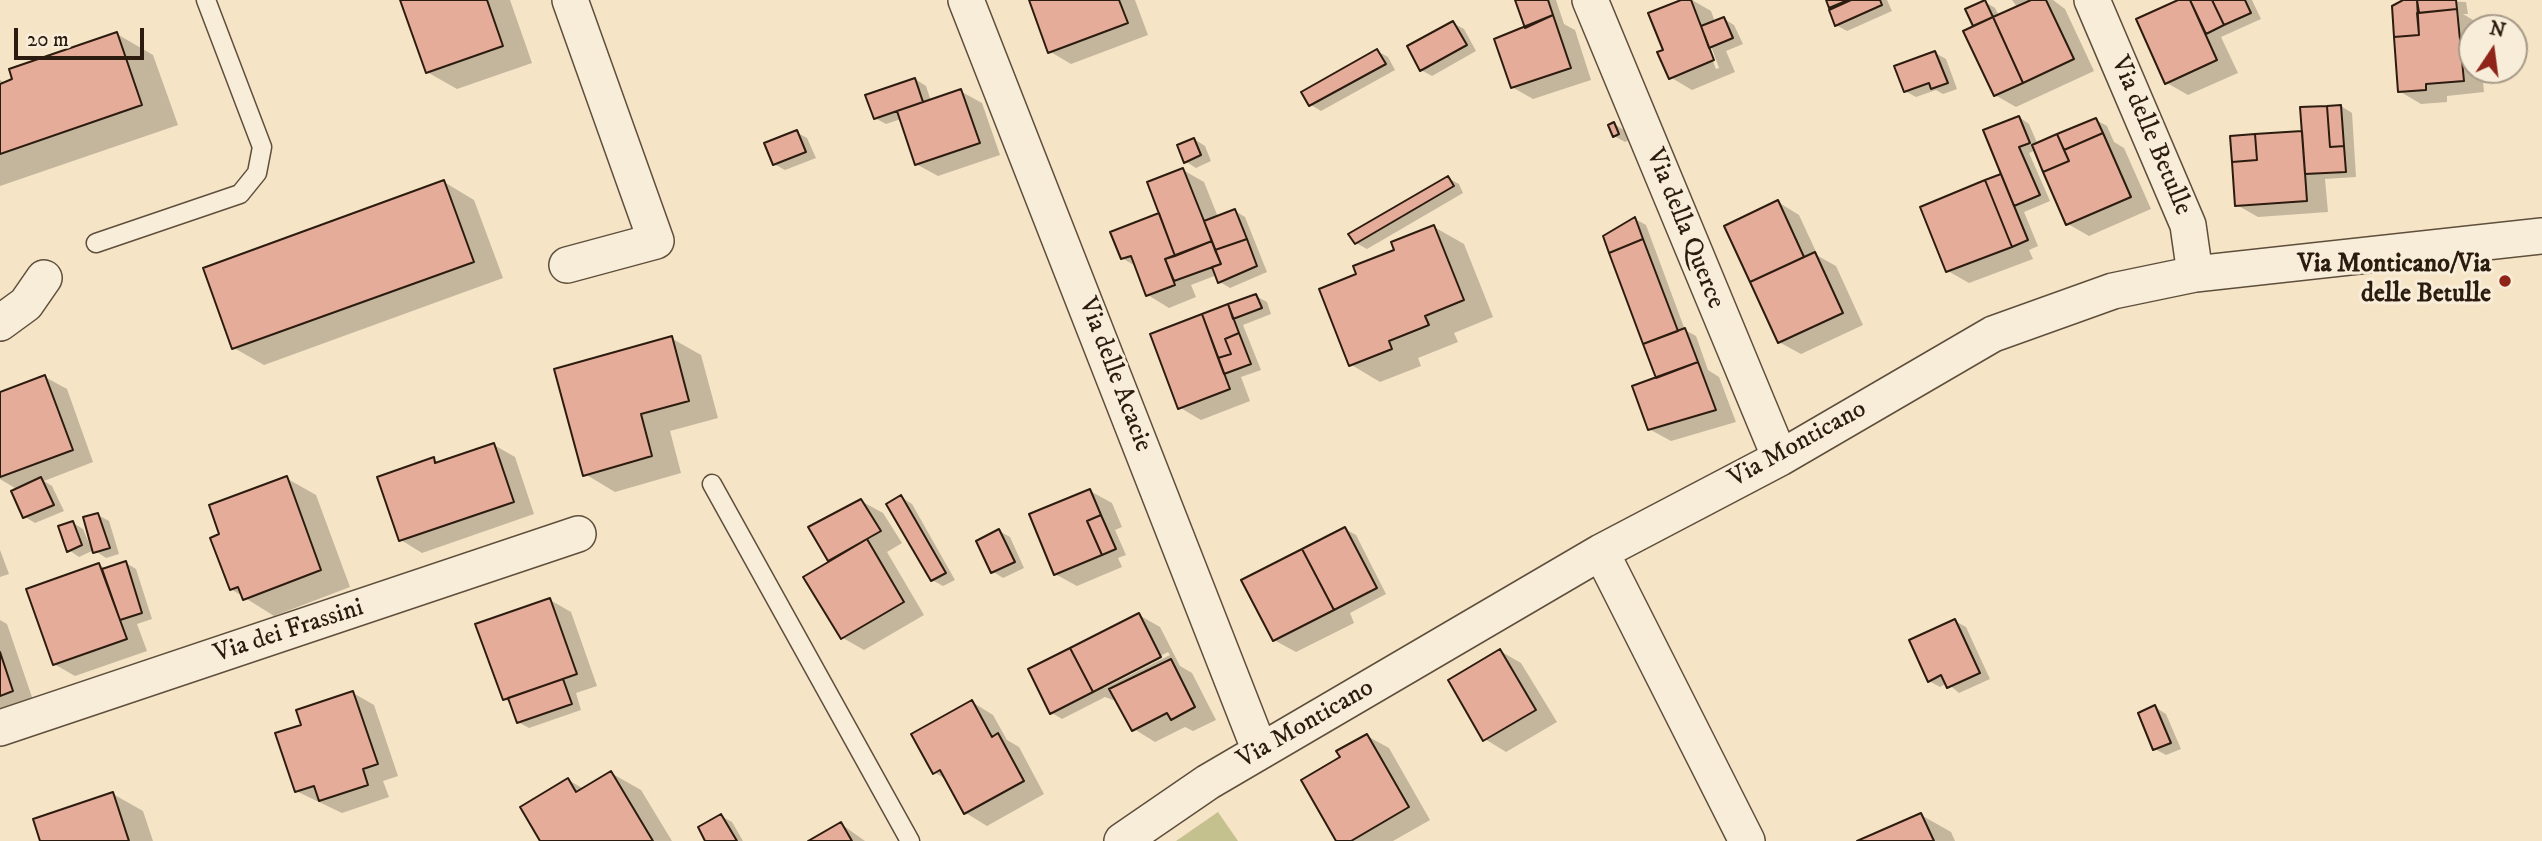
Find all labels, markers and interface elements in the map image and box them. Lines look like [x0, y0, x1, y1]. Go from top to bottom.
scale bar [18, 14, 147, 58]
north arrow [2458, 14, 2528, 84]
text: N [2487, 17, 2508, 43]
text: 20 m [27, 27, 69, 53]
street label: Via delle Betulle [2103, 52, 2197, 220]
street label: Via della Querce [1638, 144, 1730, 314]
place label: Via Monticano/Via delle Betulle [2297, 250, 2491, 312]
marker: Via Monticano/Via delle Betulle [2497, 273, 2513, 289]
street label: Via delle Acacie [1070, 293, 1158, 457]
street label: Via Monticano [1724, 394, 1872, 496]
street label: Via dei Frassini [210, 593, 368, 671]
street label: Via Monticano [1232, 673, 1380, 777]

